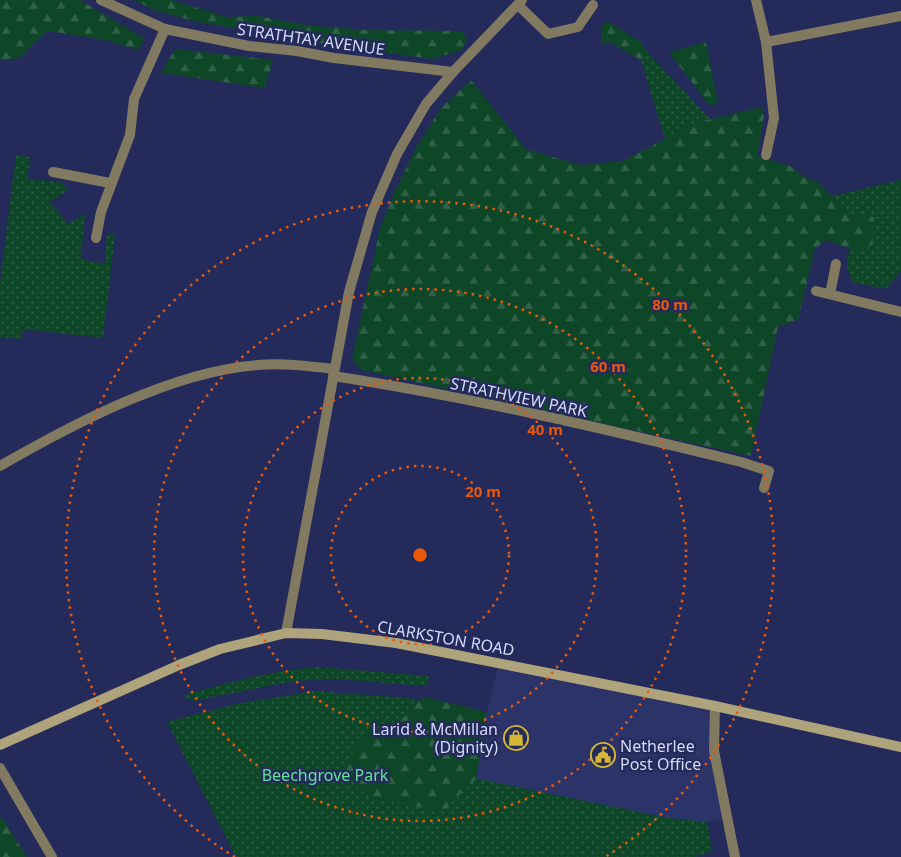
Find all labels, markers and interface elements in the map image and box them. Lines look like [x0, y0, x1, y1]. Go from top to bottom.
street label: STRATHTAY AVENUE [236, 18, 386, 60]
text: 80 m [652, 294, 688, 314]
text: 60 m [590, 356, 626, 376]
street label: STRATHVIEW PARK [449, 372, 590, 422]
text: 40 m [527, 419, 563, 439]
text: 20 m [465, 481, 501, 501]
centre of rings [411, 546, 429, 564]
street label: CLARKSTON ROAD [376, 615, 516, 661]
place label: Larid & McMillan (Dignity) [372, 718, 498, 758]
shop icon: Larid & McMillan (Dignity) [503, 725, 529, 751]
place label: Netherlee Post Office [620, 735, 701, 775]
public building icon: Netherlee Post Office [590, 742, 616, 768]
park label: Beechgrove Park [262, 764, 389, 786]

